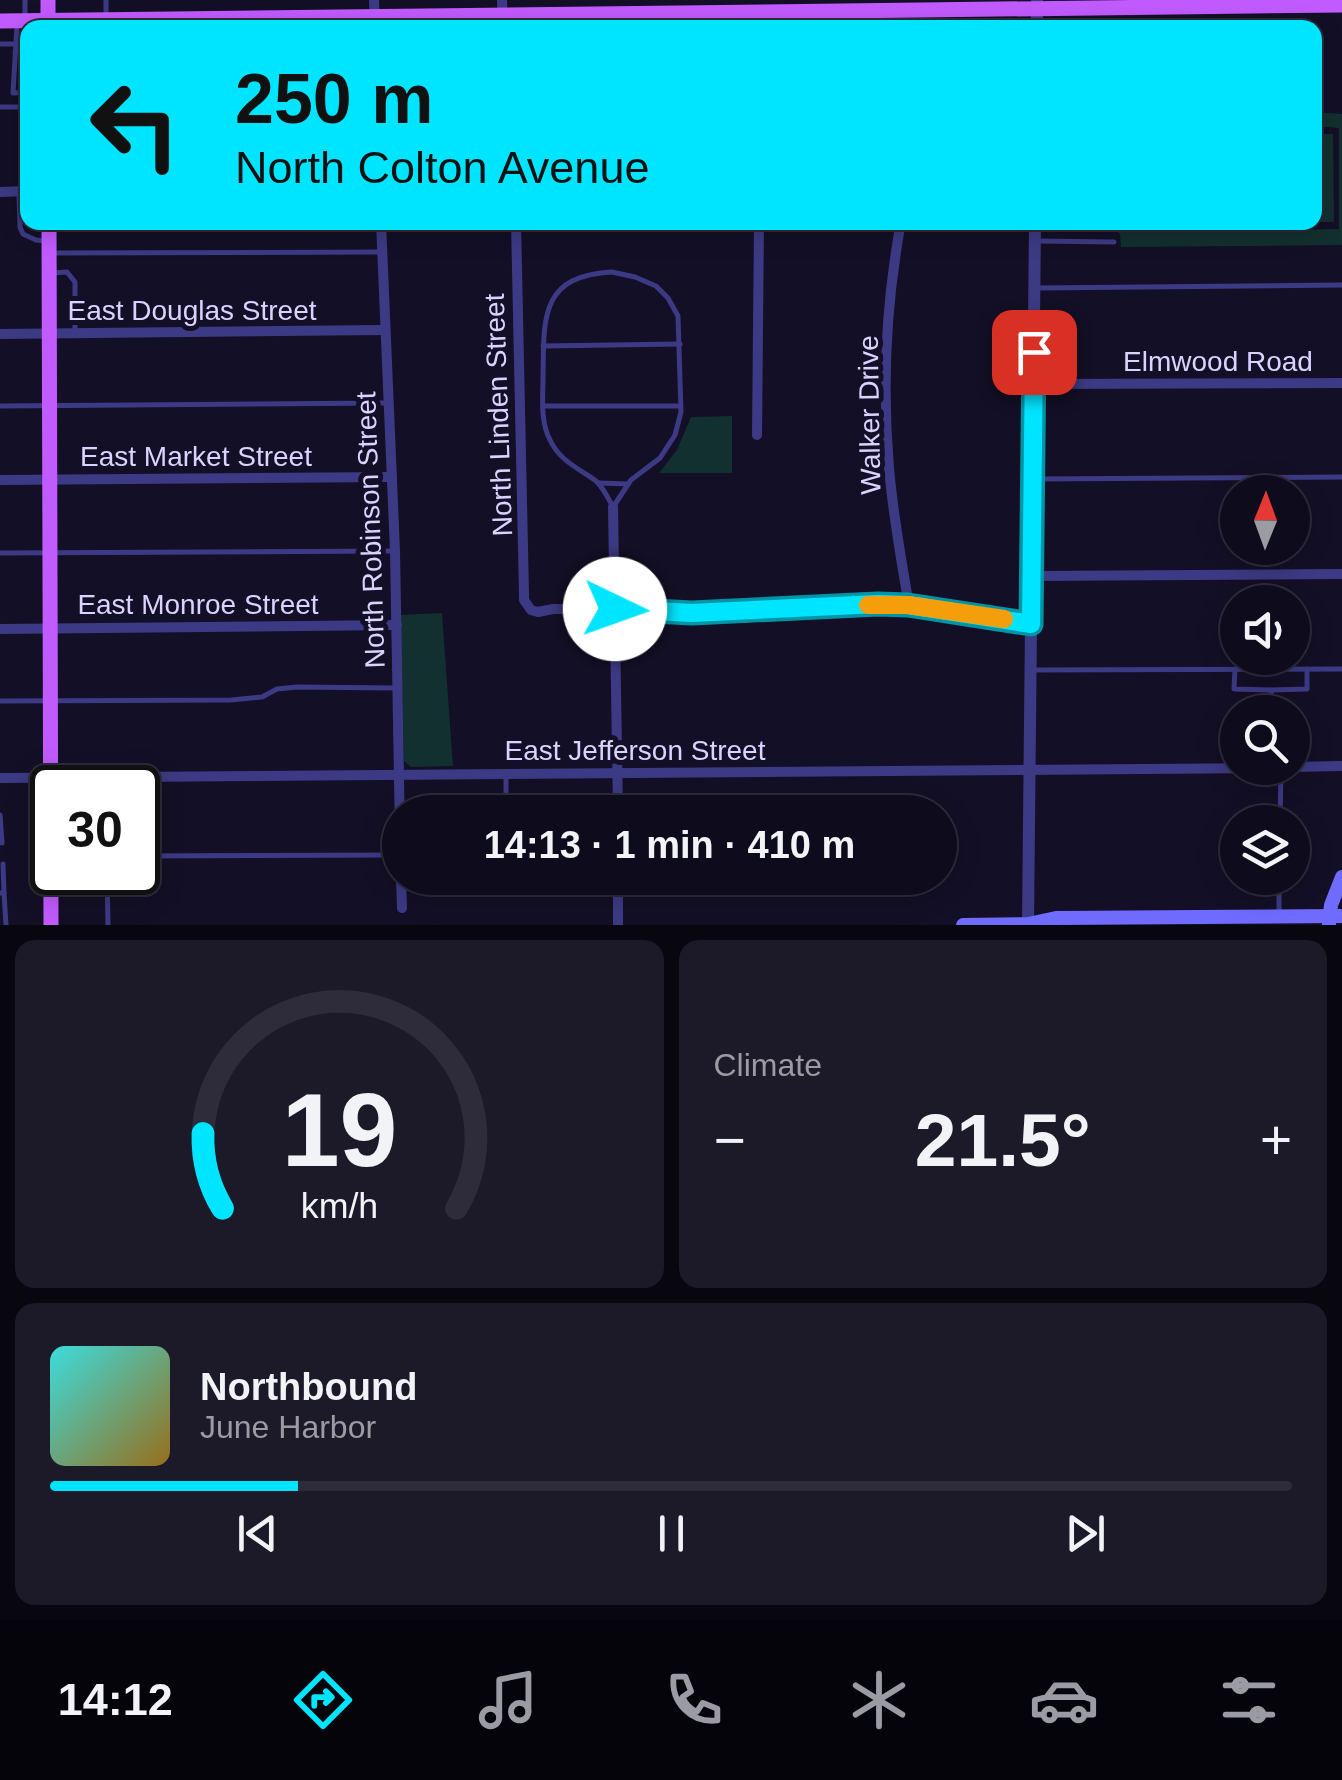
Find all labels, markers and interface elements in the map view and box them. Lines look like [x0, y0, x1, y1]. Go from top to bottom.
icon: left [70, 60, 200, 190]
text: 250 m [235, 60, 433, 138]
text: North Colton Avenue [235, 142, 649, 193]
street label: North Linden Street [479, 293, 518, 537]
street label: East Douglas Street [67, 295, 317, 326]
pin [992, 310, 1077, 395]
icon: arrive [1007, 325, 1062, 380]
street label: Walker Drive [853, 335, 886, 495]
street label: Elmwood Road [1123, 346, 1313, 377]
street label: North Robinson Street [350, 391, 391, 669]
street label: East Market Street [80, 441, 312, 472]
north arrow [1220, 475, 1310, 565]
map controls [1220, 475, 1310, 895]
position arrow [563, 557, 667, 661]
button: sound [1220, 585, 1310, 675]
street label: East Monroe Street [77, 589, 319, 620]
button: search [1220, 695, 1310, 785]
street label: East Jefferson Street [505, 735, 766, 766]
speed limit sign: 30 [30, 765, 160, 895]
button: layers [1220, 805, 1310, 895]
text: 14:13 · 1 min · 410 m [484, 824, 855, 866]
text: Climate [714, 1047, 822, 1083]
text: 19 [281, 1072, 397, 1188]
text: 21.5° [915, 1098, 1091, 1182]
text: − [714, 1109, 746, 1171]
text: + [1260, 1109, 1292, 1171]
text: km/h [301, 1186, 378, 1226]
text: Northbound [200, 1366, 417, 1408]
text: June Harbor [200, 1409, 376, 1445]
icon: previous [230, 1506, 285, 1561]
icon: pause [644, 1506, 699, 1561]
icon: next [1058, 1506, 1113, 1561]
icon: directions [288, 1665, 358, 1735]
icon: music [473, 1665, 543, 1735]
icon: phone [659, 1665, 729, 1735]
icon: climate [844, 1665, 914, 1735]
icon: car [1029, 1665, 1099, 1735]
icon: filters [1214, 1665, 1284, 1735]
text: 14:12 [58, 1674, 173, 1725]

